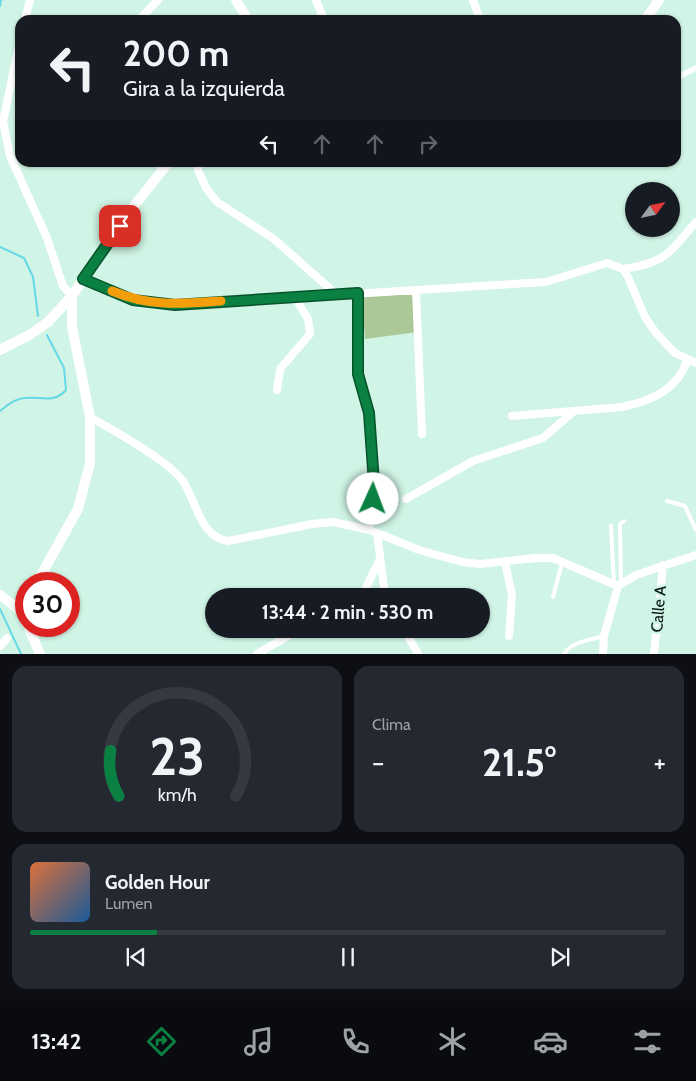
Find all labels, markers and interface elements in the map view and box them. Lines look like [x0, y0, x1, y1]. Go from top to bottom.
text: 200 m [123, 32, 229, 75]
icon: left [40, 35, 105, 100]
text: Gira a la izquierda [123, 75, 285, 102]
icon: left [255, 130, 283, 158]
icon: ahead [308, 130, 336, 158]
icon: ahead [361, 130, 389, 158]
icon: right [414, 130, 442, 158]
north arrow [625, 182, 680, 238]
map controls [625, 182, 680, 237]
pin [99, 205, 141, 247]
icon: arrive [106, 212, 134, 240]
position arrow [346, 472, 398, 524]
speed limit sign: 30 [15, 572, 80, 637]
street label: Calle A [647, 585, 670, 633]
text: 13:44 · 2 min · 530 m [262, 601, 433, 624]
text: Clima [372, 715, 411, 734]
text: 23 [149, 725, 205, 788]
text: 21.5° [482, 739, 556, 786]
text: − [372, 745, 384, 779]
text: + [654, 745, 666, 779]
text: km/h [157, 784, 197, 805]
text: Golden Hour [105, 871, 210, 894]
text: Lumen [105, 894, 152, 913]
icon: previous [122, 943, 150, 971]
icon: pause [334, 943, 362, 971]
icon: next [546, 943, 574, 971]
icon: directions [144, 1024, 179, 1059]
icon: music [241, 1024, 276, 1059]
icon: phone [338, 1024, 373, 1059]
icon: climate [435, 1024, 470, 1059]
icon: car [533, 1024, 568, 1059]
icon: filters [630, 1024, 665, 1059]
text: 13:42 [31, 1028, 81, 1055]

